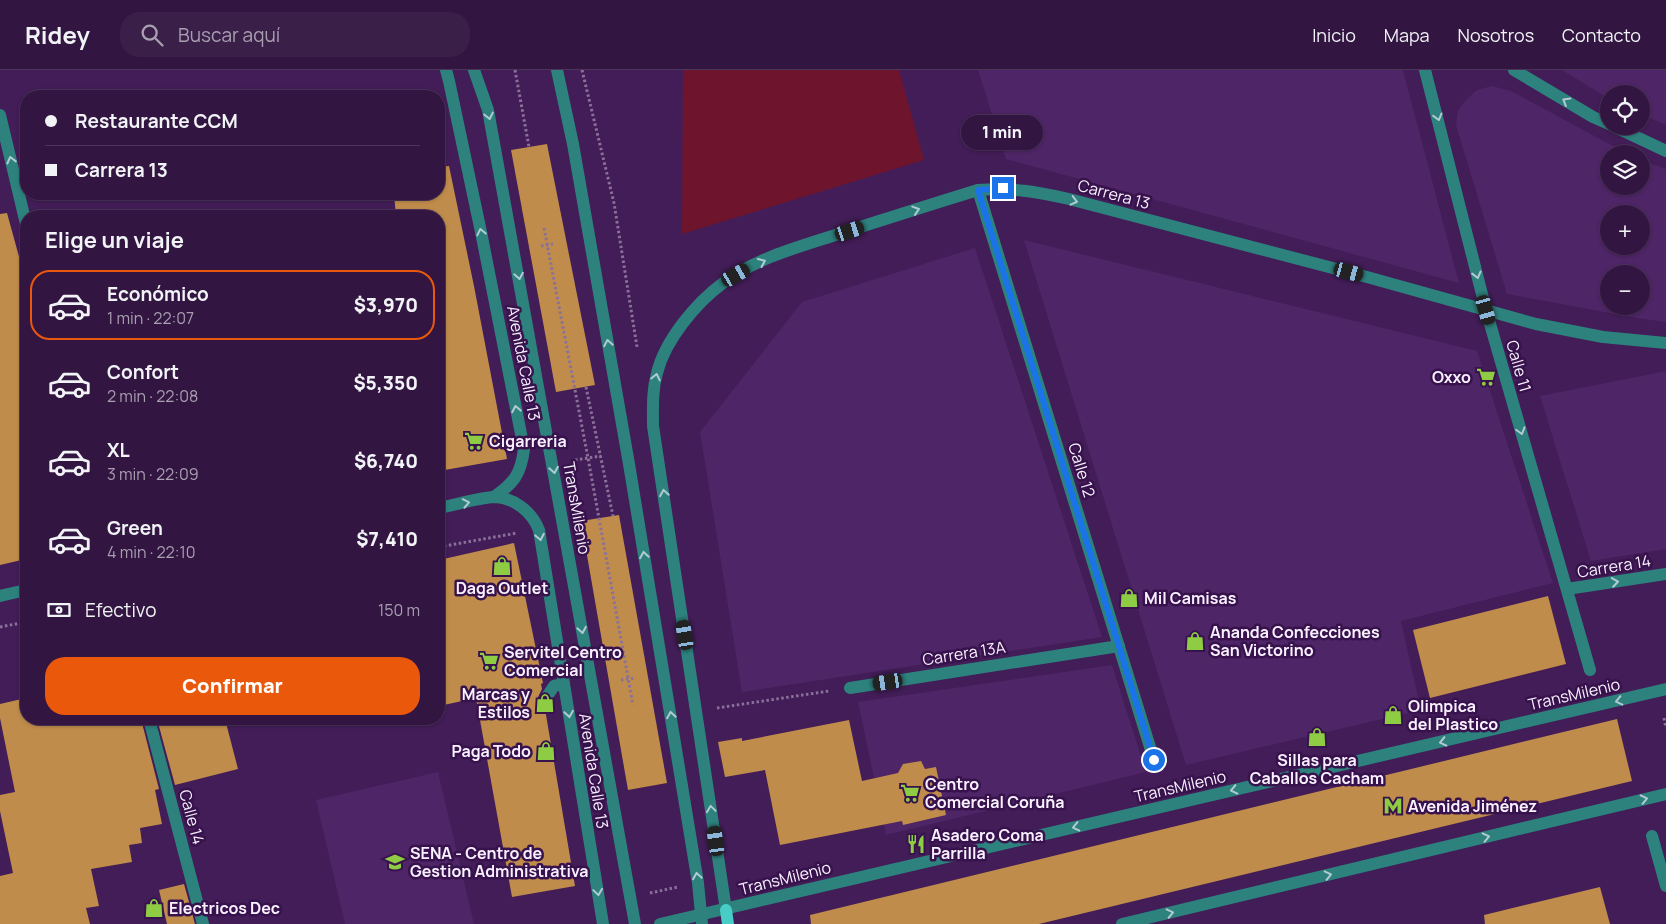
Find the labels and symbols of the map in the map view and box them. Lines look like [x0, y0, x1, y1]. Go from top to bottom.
one-way arrow [1563, 97, 1572, 107]
one-way arrow [483, 112, 494, 121]
one-way arrow [1432, 113, 1442, 121]
callout: 1 min [962, 116, 1044, 150]
one-way arrow [6, 155, 17, 164]
street label: Carrera 13 [1076, 174, 1152, 214]
route end [992, 177, 1014, 199]
one-way arrow [1069, 195, 1078, 206]
one-way arrow [911, 205, 919, 215]
car [833, 219, 866, 243]
one-way arrow [477, 228, 487, 236]
one-way arrow [757, 257, 766, 268]
car [719, 261, 752, 289]
car [1332, 261, 1365, 283]
one-way arrow [1472, 270, 1482, 278]
one-way arrow [513, 272, 523, 280]
car [1474, 294, 1497, 326]
street label: Avenida Calle 13 [502, 304, 546, 422]
one-way arrow [604, 338, 614, 347]
street label: Calle 11 [1501, 338, 1537, 394]
place label: Oxxo [1432, 366, 1471, 388]
supermarket icon: Oxxo [1475, 366, 1497, 388]
one-way arrow [651, 373, 661, 382]
one-way arrow [511, 404, 522, 413]
one-way arrow [1516, 427, 1526, 435]
supermarket icon: Cigarreria [463, 430, 485, 452]
place label: Cigarreria [489, 430, 567, 452]
street label: Calle 12 [1063, 440, 1101, 500]
street label: TransMilenio [558, 460, 596, 556]
one-way arrow [549, 466, 559, 475]
one-way arrow [659, 489, 669, 497]
one-way arrow [462, 498, 471, 508]
one-way arrow [534, 532, 544, 541]
street label: Carrera 14 [1576, 549, 1652, 583]
one-way arrow [640, 550, 650, 559]
shop icon: Daga Outlet [491, 555, 513, 577]
place label: Daga Outlet [456, 577, 548, 599]
one-way arrow [1612, 577, 1620, 588]
shop icon: Mil Camisas [1118, 587, 1140, 609]
place label: Mil Camisas [1144, 587, 1237, 609]
car [675, 619, 694, 651]
place label: Ananda Confecciones San Victorino [1210, 621, 1380, 661]
one-way arrow [577, 626, 587, 635]
shop icon: Ananda Confecciones San Victorino [1184, 630, 1206, 652]
street label: Carrera 13A [921, 636, 1007, 670]
place label: Servitel Centro Comercial [504, 641, 622, 681]
supermarket icon: Servitel Centro Comercial [478, 650, 500, 672]
car [872, 672, 903, 692]
street label: TransMilenio [1526, 673, 1622, 715]
place label: Marcas y Estilos [462, 683, 530, 723]
shop icon: Marcas y Estilos [534, 692, 556, 714]
place label: Olimpica del Plastico [1408, 695, 1498, 735]
one-way arrow [1614, 695, 1623, 706]
shop icon: Olimpica del Plastico [1382, 704, 1404, 726]
one-way arrow [563, 711, 574, 719]
one-way arrow [666, 711, 676, 720]
street label: Avenida Calle 13 [574, 712, 614, 830]
shop icon: Sillas para Caballos Cacham [1306, 726, 1328, 748]
one-way arrow [1439, 736, 1448, 747]
place label: Paga Todo [451, 740, 531, 762]
shop icon: Paga Todo [535, 740, 557, 762]
route start [1143, 749, 1165, 771]
place label: Sillas para Caballos Cacham [1250, 749, 1384, 789]
street label: TransMilenio [1132, 765, 1228, 807]
place label: Centro Comercial Coruña [925, 773, 1065, 813]
supermarket icon: Centro Comercial Coruña [899, 782, 921, 804]
one-way arrow [1229, 784, 1238, 795]
street label: Calle 14 [174, 787, 210, 847]
one-way arrow [1640, 794, 1648, 805]
metro station icon: Avenida Jiménez [1382, 795, 1404, 817]
place label: Avenida Jiménez [1408, 795, 1537, 817]
one-way arrow [706, 805, 717, 813]
one-way arrow [1071, 821, 1080, 832]
place label: Asadero Coma Parrilla [931, 824, 1044, 864]
car [706, 825, 725, 857]
one-way arrow [1481, 832, 1490, 843]
restaurant icon: Asadero Coma Parrilla [905, 833, 927, 855]
place label: SENA - Centro de Gestion Administrativa [410, 842, 588, 882]
school or university icon: SENA - Centro de Gestion Administrativa [384, 851, 406, 873]
street label: TransMilenio [737, 856, 833, 900]
one-way arrow [1323, 870, 1332, 881]
one-way arrow [692, 871, 703, 879]
one-way arrow [592, 888, 602, 897]
shop icon: Electricos Dec [143, 897, 165, 919]
place label: Electricos Dec [169, 897, 280, 919]
one-way arrow [1165, 908, 1174, 919]

